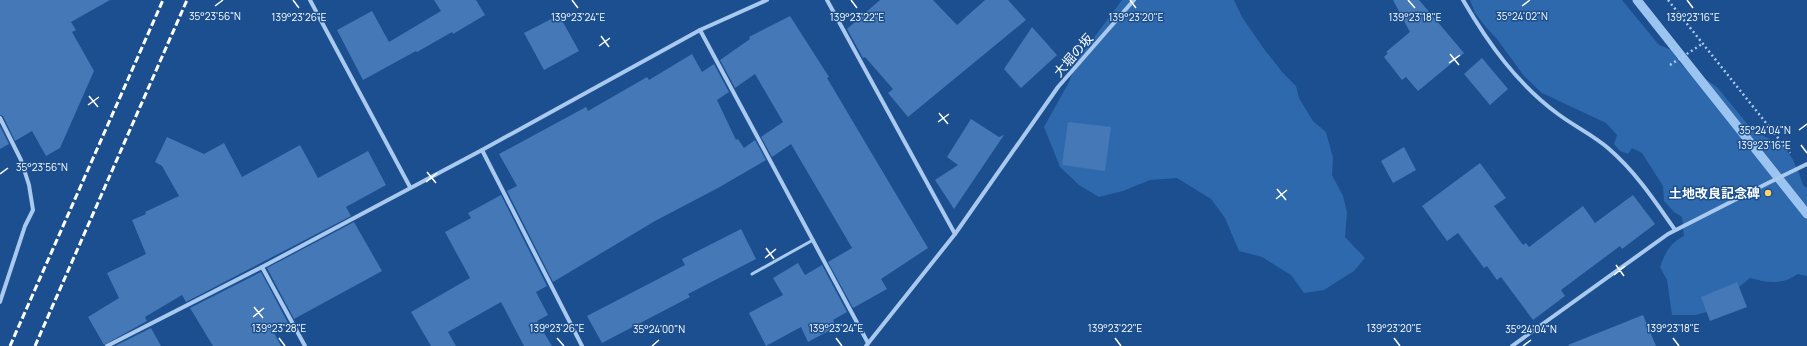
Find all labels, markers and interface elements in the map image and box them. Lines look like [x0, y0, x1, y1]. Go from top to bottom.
text: 35°23'56"N [189, 9, 241, 23]
text: 35°24'02"N [1496, 9, 1548, 23]
text: 139°23'26"E [271, 10, 327, 24]
text: 139°23'24"E [551, 10, 605, 24]
text: 139°23'22"E [830, 10, 885, 24]
text: 139°23'20"E [1109, 10, 1164, 24]
text: 139°23'18"E [1389, 10, 1442, 24]
text: 139°23'16"E [1666, 10, 1720, 24]
street label: 大堀の坂 [1049, 29, 1097, 81]
text: 35°24'04"N [1739, 123, 1791, 137]
text: 139°23'16"E [1737, 138, 1791, 152]
text: 35°23'56"N [16, 160, 68, 174]
place label: 土地改良記念碑 [1669, 184, 1760, 202]
marker: 土地改良記念碑 [1763, 188, 1773, 198]
text: 139°23'28"E [252, 321, 307, 335]
text: 139°23'26"E [529, 321, 585, 335]
text: 139°23'24"E [809, 321, 863, 335]
text: 139°23'22"E [1088, 321, 1143, 335]
text: 139°23'20"E [1367, 321, 1422, 335]
text: 139°23'18"E [1647, 321, 1700, 335]
text: 35°24'00"N [633, 322, 685, 336]
text: 35°24'04"N [1505, 322, 1557, 336]

